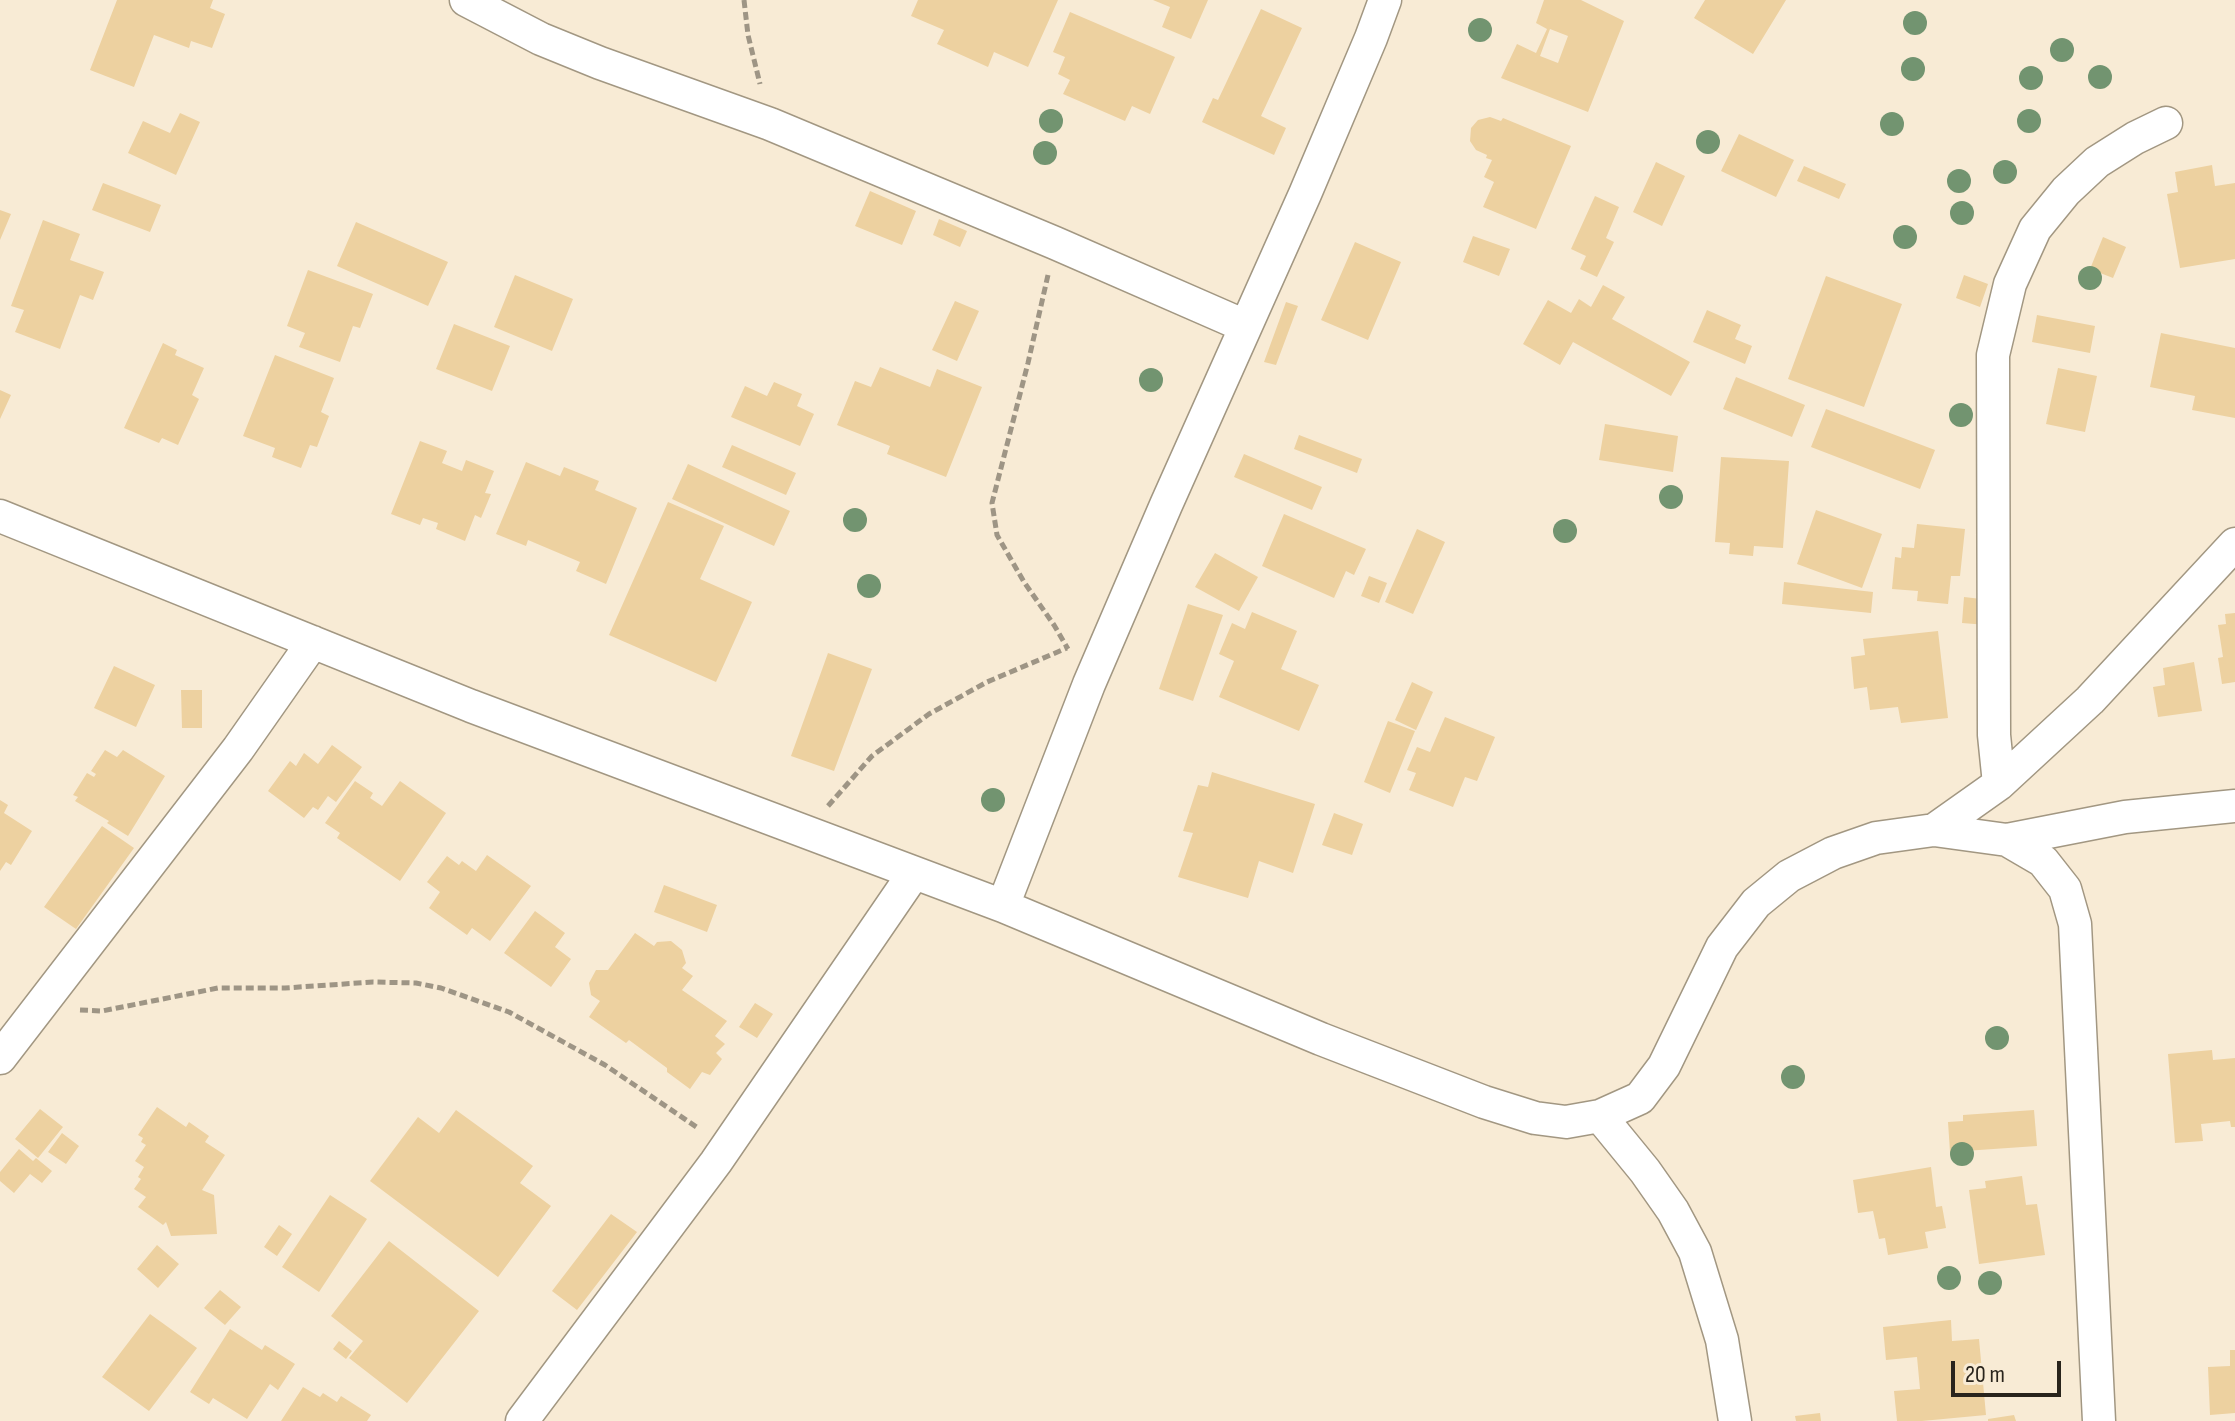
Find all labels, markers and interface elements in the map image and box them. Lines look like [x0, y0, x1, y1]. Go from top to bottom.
scale bar [1955, 1345, 2065, 1395]
text: 20 m [1965, 1360, 2005, 1389]

